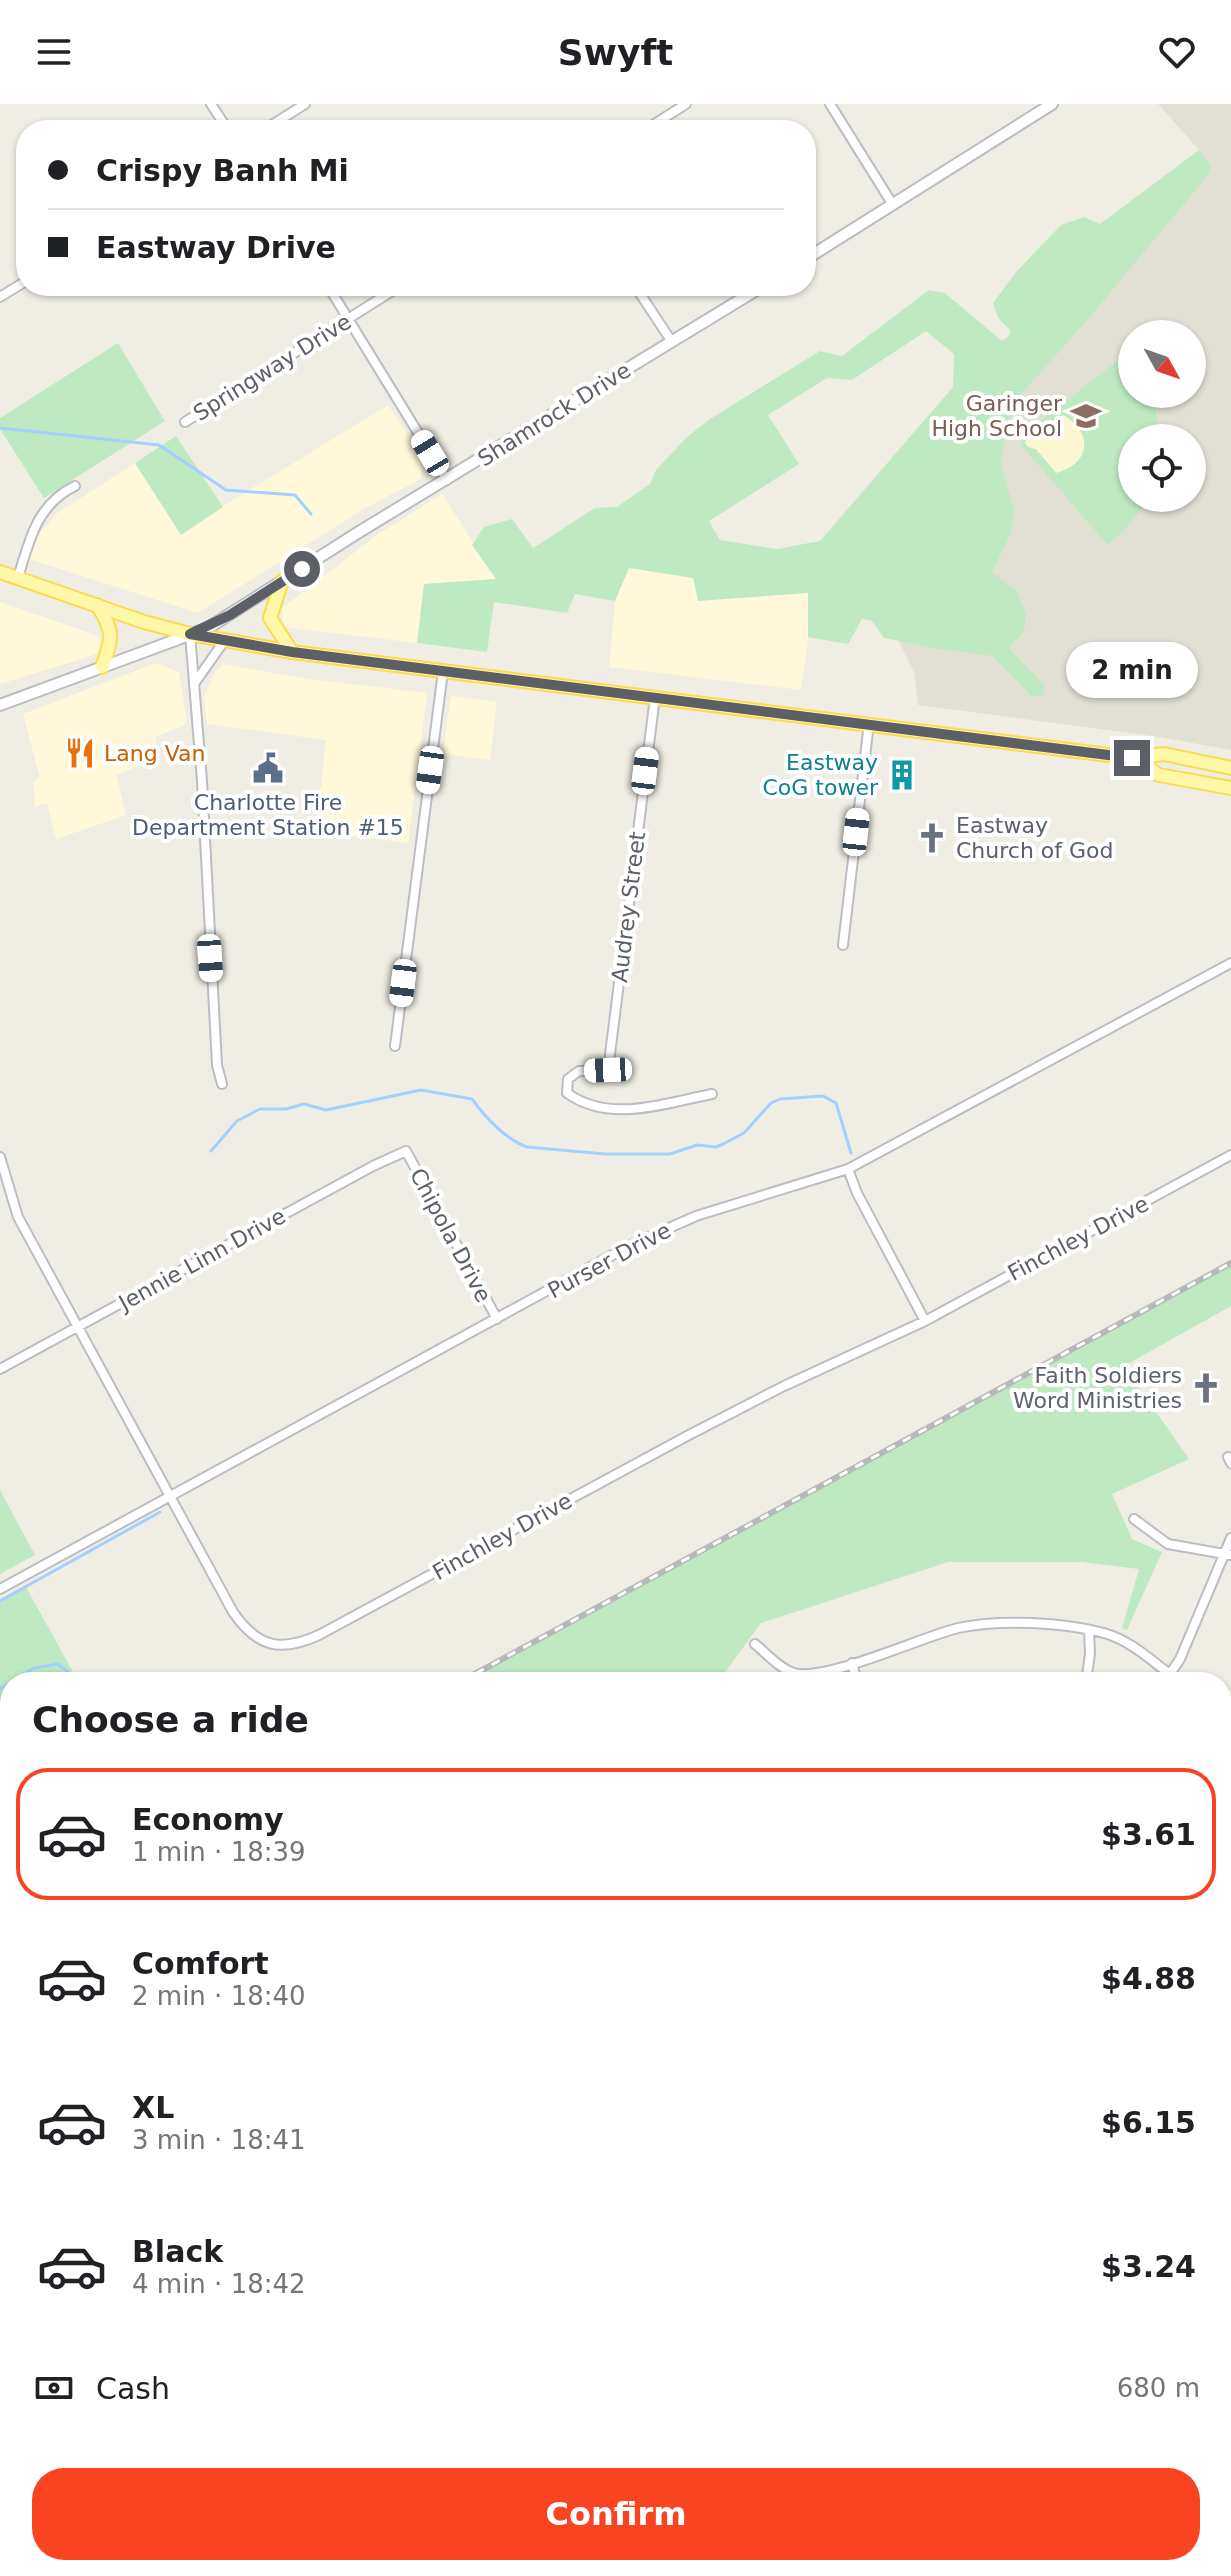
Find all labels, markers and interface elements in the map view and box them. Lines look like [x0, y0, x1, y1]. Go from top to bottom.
icon: menu [32, 30, 76, 74]
icon: heart [1155, 30, 1199, 74]
text: Swyft [558, 32, 673, 73]
text: Crispy Banh Mi [96, 153, 349, 188]
text: Eastway Drive [96, 230, 336, 265]
street label: Springway Drive [189, 309, 356, 426]
north arrow [1118, 320, 1206, 408]
map controls [1118, 320, 1206, 512]
street label: Shamrock Drive [473, 357, 635, 471]
place label: Garinger High School [931, 391, 1063, 441]
school or university icon: Garinger High School [1069, 399, 1103, 433]
button: locate [1118, 424, 1206, 512]
car [407, 426, 453, 480]
route start [284, 551, 320, 587]
callout: 2 min [1066, 642, 1198, 698]
text: 2 min [1091, 655, 1173, 685]
restaurant icon: Lang Van [63, 736, 97, 770]
route end [1114, 740, 1150, 776]
place label: Lang Van [104, 741, 205, 766]
car [415, 745, 445, 795]
car [630, 746, 660, 796]
place label: Eastway CoG tower [762, 750, 879, 800]
public building icon: Charlotte Fire Department Station #15 [251, 751, 285, 785]
building icon: Eastway CoG tower [885, 758, 919, 792]
place label: Charlotte Fire Department Station #15 [132, 790, 404, 840]
car [842, 807, 870, 857]
place label: Eastway Church of God [956, 813, 1114, 863]
church icon: Eastway Church of God [915, 821, 949, 855]
street label: Audrey Street [607, 830, 650, 984]
car [196, 933, 224, 983]
car [388, 958, 418, 1008]
car [584, 1057, 632, 1083]
street label: Chipola Drive [405, 1164, 496, 1306]
street label: Finchley Drive [1004, 1191, 1153, 1286]
street label: Jennie Linn Drive [113, 1203, 290, 1317]
street label: Purser Drive [544, 1218, 675, 1303]
place label: Faith Soldiers Word Ministries [1013, 1363, 1182, 1413]
church icon: Faith Soldiers Word Ministries [1189, 1371, 1223, 1405]
street label: Finchley Drive [428, 1488, 576, 1585]
text: Choose a ride [32, 1699, 309, 1740]
icon: car [36, 1798, 108, 1870]
text: Economy [132, 1802, 284, 1837]
text: $3.61 [1101, 1817, 1196, 1852]
text: 1 min · 18:39 [132, 1837, 306, 1867]
icon: car [36, 1942, 108, 2014]
text: Comfort [132, 1946, 269, 1981]
text: $4.88 [1101, 1961, 1196, 1996]
text: 2 min · 18:40 [132, 1981, 306, 2011]
icon: car [36, 2086, 108, 2158]
text: XL [132, 2090, 174, 2125]
text: $6.15 [1101, 2105, 1196, 2140]
text: 3 min · 18:41 [132, 2125, 306, 2155]
icon: car [36, 2230, 108, 2302]
text: Black [132, 2234, 223, 2269]
text: $3.24 [1101, 2249, 1196, 2284]
text: 4 min · 18:42 [132, 2269, 306, 2299]
icon: cash [32, 2366, 76, 2410]
text: Cash [96, 2371, 170, 2406]
text: 680 m [1117, 2373, 1200, 2403]
button: Confirm [32, 2468, 1200, 2560]

